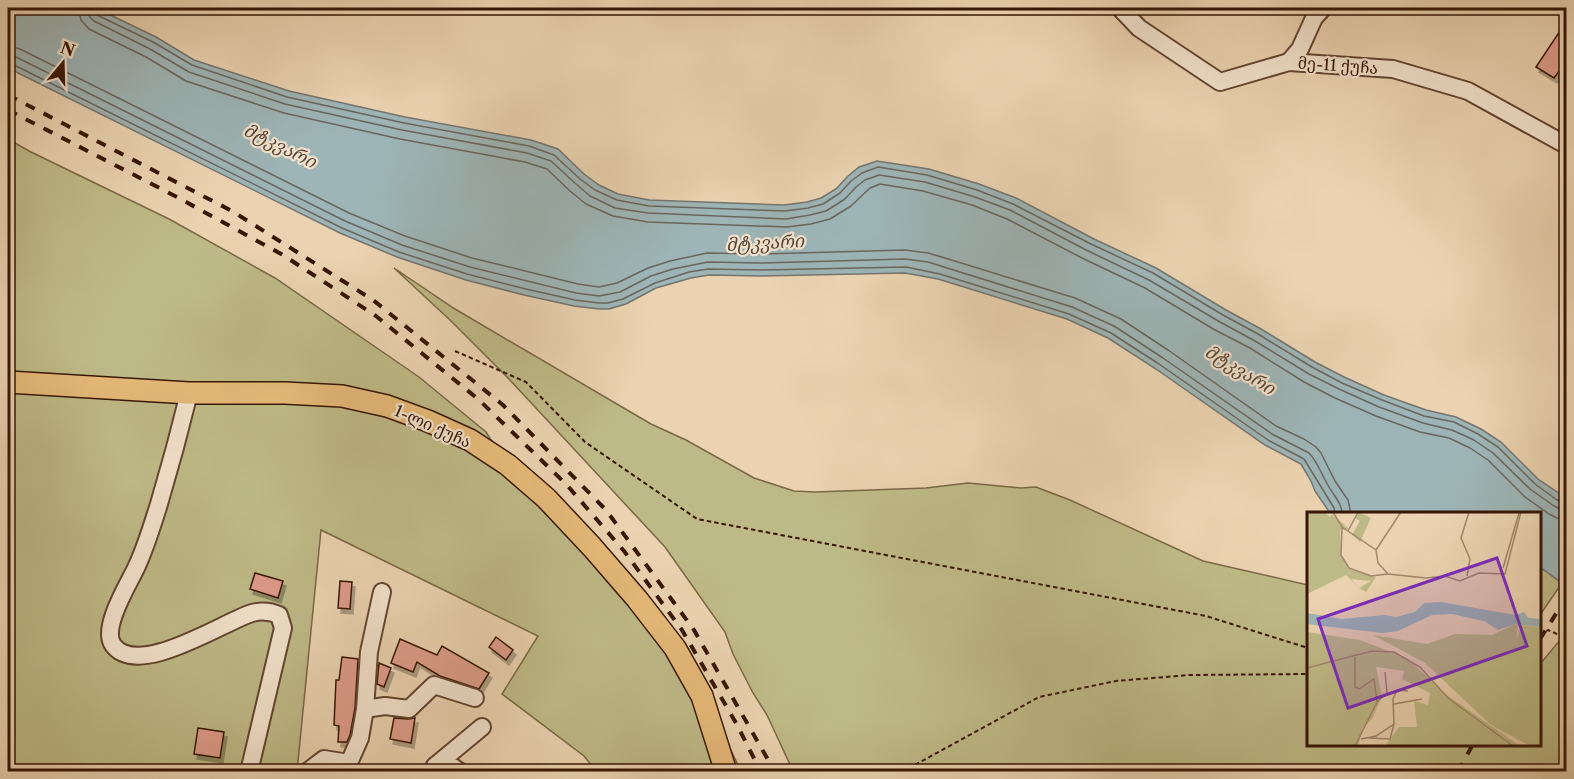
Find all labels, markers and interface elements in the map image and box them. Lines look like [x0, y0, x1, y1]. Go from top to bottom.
north arrow [33, 33, 93, 93]
text: N [58, 37, 78, 61]
street label: მე-11 ქუჩა [1297, 52, 1379, 78]
water label: მტკვარი [240, 119, 321, 174]
water label: მტკვარი [725, 230, 806, 256]
water label: მტკვარი [1201, 340, 1281, 400]
street label: 1-ლი ქუჩა [392, 400, 474, 452]
inset map [1307, 512, 1541, 746]

